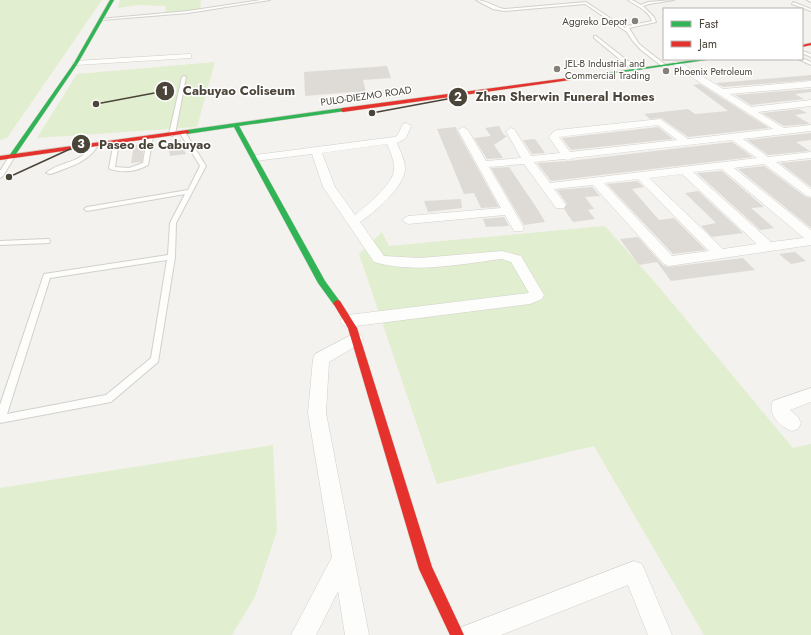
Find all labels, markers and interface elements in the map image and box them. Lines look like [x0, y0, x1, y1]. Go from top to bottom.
legend [663, 8, 803, 60]
place label: Aggreko Depot [562, 14, 628, 29]
text: Fast [699, 15, 718, 33]
marker: Aggreko Depot [630, 16, 640, 26]
text: Jam [697, 35, 717, 53]
place label: JEL-B Industrial and Commercial Trading [563, 56, 650, 83]
marker: JEL-B Industrial and Commercial Trading [552, 64, 562, 74]
place label: Phoenix Petroleum [674, 64, 753, 79]
marker: Phoenix Petroleum [661, 66, 671, 76]
callout: Cabuyao Coliseum [155, 78, 303, 103]
text: Cabuyao Coliseum [183, 81, 295, 100]
text: 1 [162, 82, 168, 100]
street label: PULO-DIEZMO ROAD [320, 82, 413, 110]
callout: Zhen Sherwin Funeral Homes [448, 84, 662, 109]
text: Zhen Sherwin Funeral Homes [476, 87, 654, 106]
text: 2 [454, 88, 462, 106]
callout: Paseo de Cabuyao [71, 131, 219, 156]
text: 3 [77, 135, 85, 153]
text: Paseo de Cabuyao [99, 135, 211, 154]

